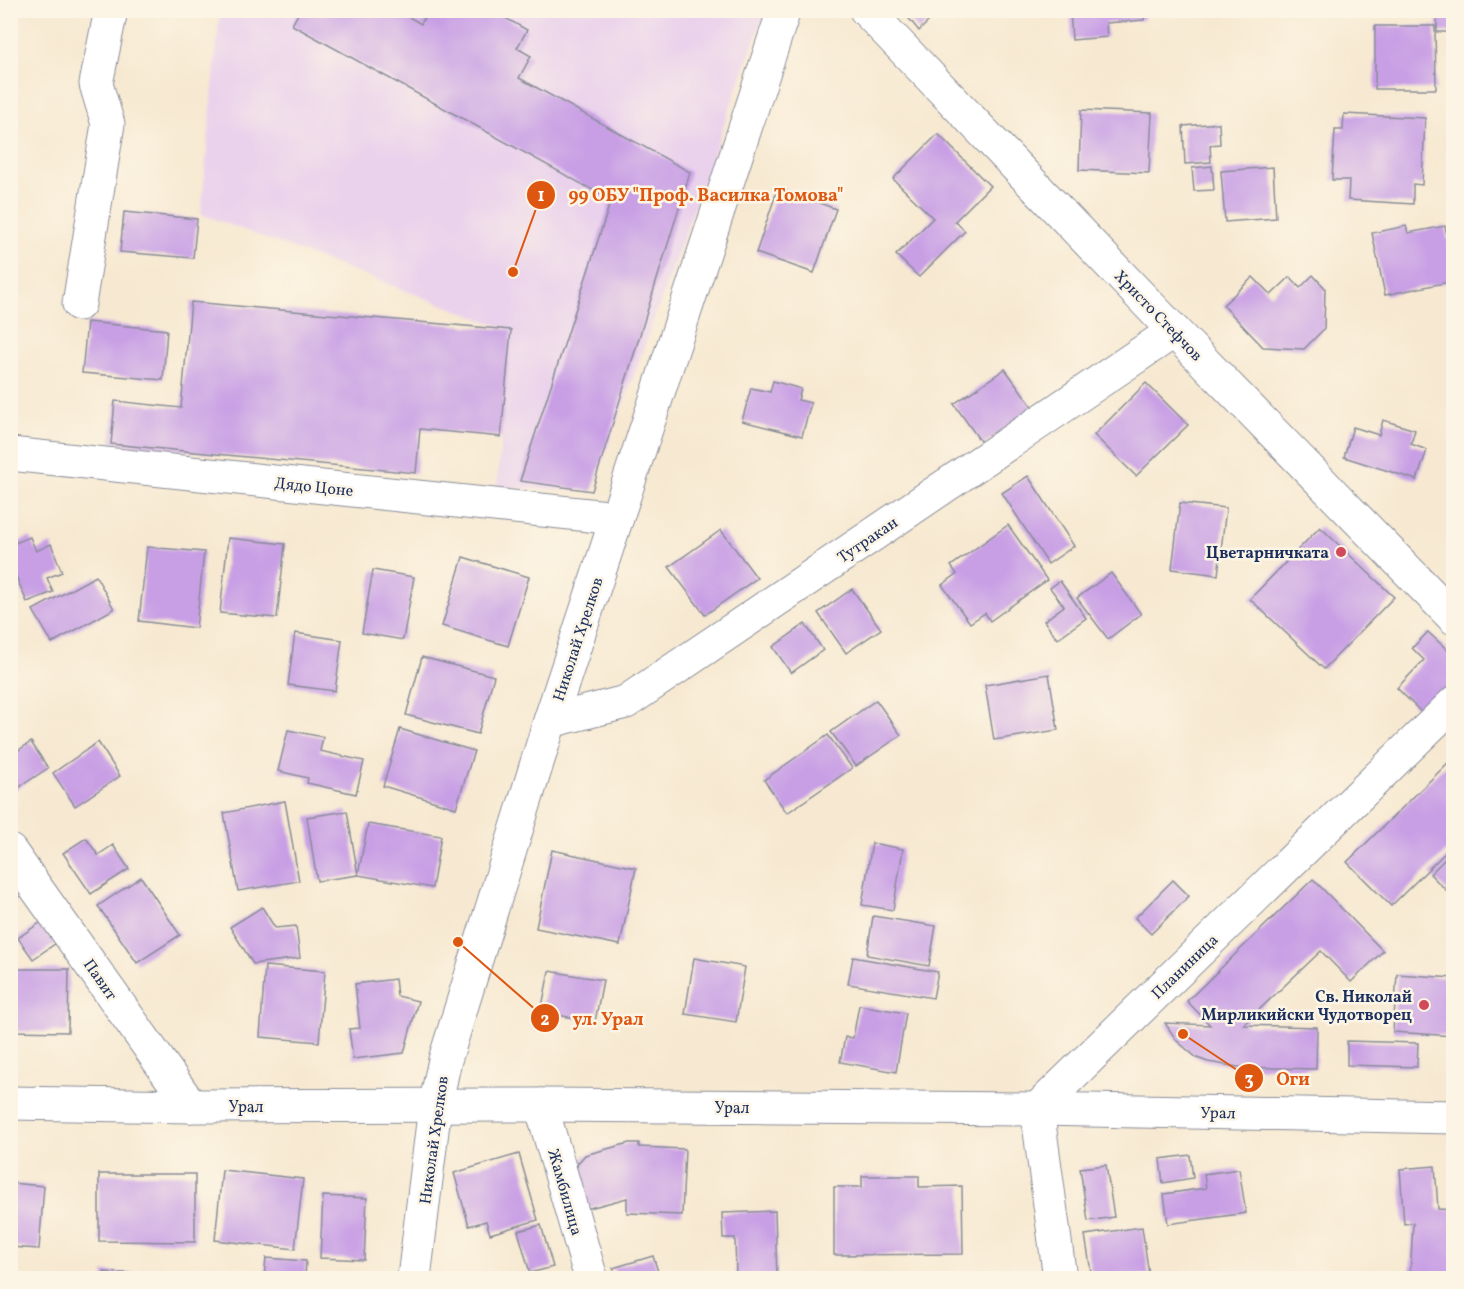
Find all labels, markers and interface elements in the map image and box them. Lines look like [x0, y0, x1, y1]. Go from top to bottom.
callout: 99 ОБУ "Проф. Василка Томова" [526, 177, 856, 213]
text: 1 [537, 184, 545, 209]
text: 99 ОБУ "Проф. Василка Томова" [568, 184, 844, 209]
street label: Христо Стефчов [1109, 266, 1207, 367]
street label: Дядо Цоне [273, 473, 354, 503]
street label: Тутракан [833, 512, 903, 569]
place label: Цветарничката [1206, 543, 1329, 565]
marker: Цветарничката [1334, 545, 1348, 559]
street label: Николай Хрелков [548, 575, 609, 705]
street label: Планиница [1147, 930, 1224, 1005]
street label: Павит [77, 955, 121, 1005]
place label: Св. Николай Мирликийски Чудотворец [1201, 987, 1412, 1027]
marker: Св. Николай Мирликийски Чудотворец [1417, 998, 1431, 1012]
callout: ул. Урал [530, 1000, 655, 1036]
text: 2 [540, 1008, 550, 1033]
text: ул. Урал [572, 1008, 644, 1033]
callout: Оги [1234, 1060, 1322, 1096]
text: 3 [1244, 1068, 1254, 1093]
text: Оги [1276, 1068, 1310, 1093]
street label: Николай Хрелков [415, 1075, 455, 1206]
street label: Урал [228, 1097, 264, 1119]
street label: Урал [714, 1098, 750, 1120]
street label: Урал [1200, 1103, 1236, 1125]
street label: Жамбилица [541, 1147, 587, 1238]

